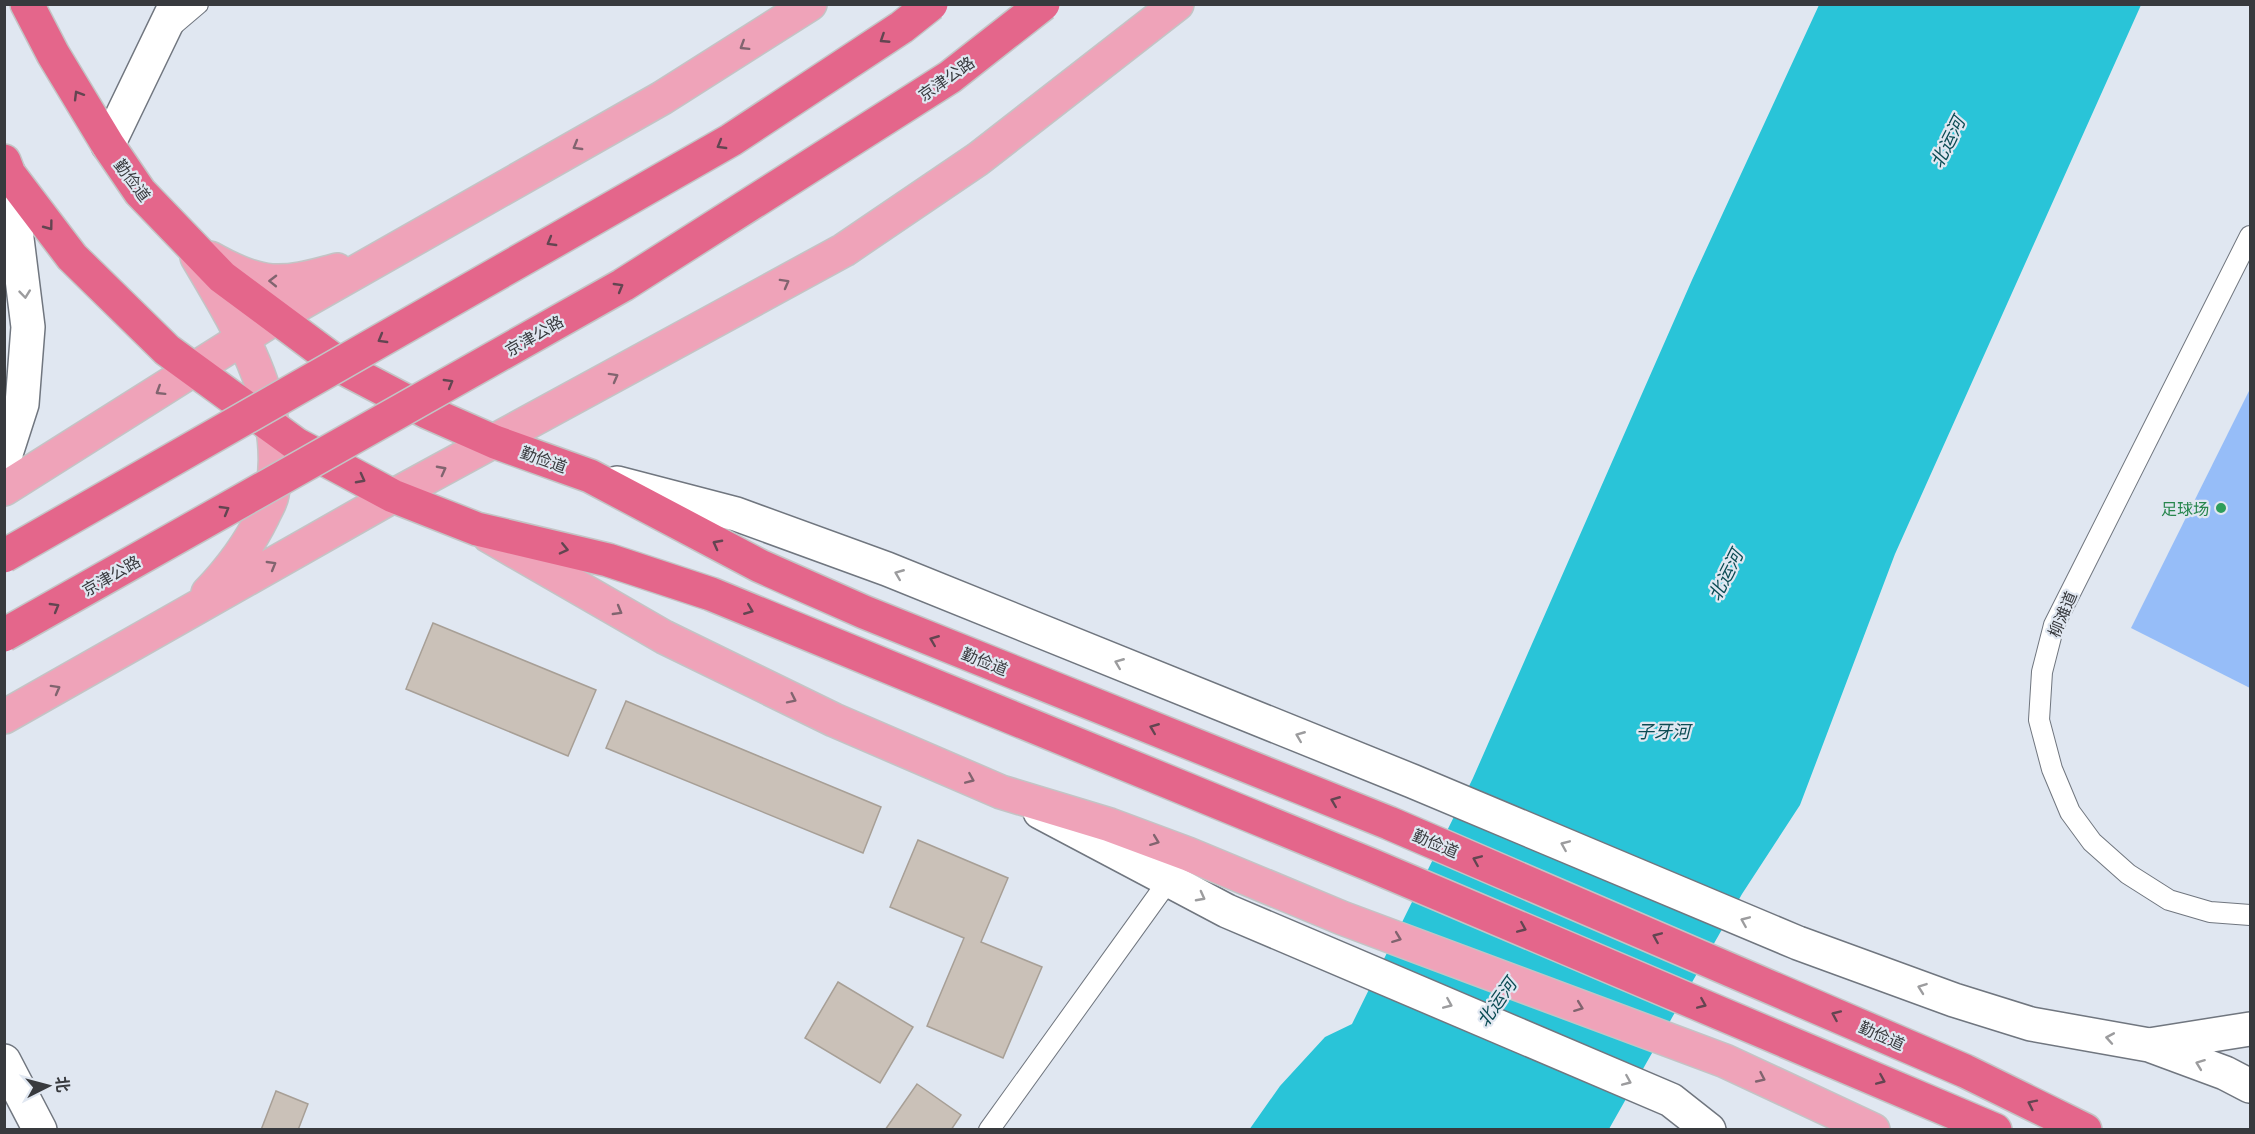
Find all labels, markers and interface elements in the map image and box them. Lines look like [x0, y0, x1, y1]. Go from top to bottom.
one-way arrow [880, 32, 891, 43]
one-way arrow [740, 39, 750, 51]
street label: 京津公路 [914, 52, 978, 104]
one-way arrow [74, 91, 85, 101]
water label: 北运河 [1925, 110, 1970, 171]
one-way arrow [716, 138, 727, 150]
one-way arrow [573, 139, 583, 150]
street label: 勤俭道 [111, 155, 155, 205]
one-way arrow [41, 219, 52, 230]
one-way arrow [547, 234, 557, 246]
one-way arrow [269, 275, 278, 287]
one-way arrow [778, 279, 789, 291]
one-way arrow [613, 282, 623, 294]
one-way arrow [18, 290, 31, 299]
street label: 京津公路 [502, 311, 566, 359]
one-way arrow [378, 332, 388, 343]
one-way arrow [607, 373, 618, 384]
one-way arrow [443, 379, 454, 390]
one-way arrow [156, 383, 166, 395]
street label: 勤俭道 [518, 442, 570, 476]
one-way arrow [436, 466, 446, 477]
one-way arrow [355, 472, 365, 483]
place label: 足球场 [2161, 499, 2209, 518]
marker: 足球场 [2214, 501, 2228, 515]
one-way arrow [219, 506, 229, 518]
one-way arrow [713, 540, 724, 551]
one-way arrow [559, 542, 569, 555]
water label: 北运河 [1703, 543, 1748, 604]
street label: 京津公路 [79, 551, 143, 599]
one-way arrow [266, 561, 276, 573]
one-way arrow [895, 569, 906, 581]
street label: 柳滩道 [2044, 588, 2080, 640]
one-way arrow [49, 602, 60, 614]
one-way arrow [612, 603, 623, 615]
one-way arrow [743, 603, 754, 615]
one-way arrow [929, 635, 940, 647]
street label: 勤俭道 [959, 643, 1011, 679]
one-way arrow [1114, 657, 1125, 670]
one-way arrow [49, 684, 60, 696]
one-way arrow [786, 692, 797, 704]
water label: 子牙河 [1636, 720, 1693, 742]
one-way arrow [1149, 723, 1160, 735]
one-way arrow [1295, 731, 1306, 743]
one-way arrow [964, 772, 975, 784]
one-way arrow [1330, 796, 1341, 808]
street label: 勤俭道 [1410, 825, 1462, 861]
one-way arrow [1149, 834, 1159, 847]
one-way arrow [1560, 840, 1571, 852]
one-way arrow [1473, 856, 1484, 868]
one-way arrow [1195, 890, 1206, 901]
one-way arrow [1740, 916, 1751, 928]
one-way arrow [1516, 921, 1527, 933]
one-way arrow [1391, 931, 1402, 944]
one-way arrow [1652, 932, 1663, 944]
water label: 北运河 [1472, 971, 1522, 1030]
one-way arrow [1917, 983, 1927, 996]
one-way arrow [1441, 997, 1452, 1009]
one-way arrow [1695, 997, 1706, 1009]
one-way arrow [1574, 999, 1584, 1012]
one-way arrow [1831, 1010, 1842, 1022]
street label: 勤俭道 [1856, 1017, 1908, 1053]
one-way arrow [2105, 1032, 2115, 1045]
north arrow [18, 1056, 78, 1116]
one-way arrow [2195, 1059, 2206, 1071]
one-way arrow [1754, 1071, 1765, 1083]
one-way arrow [1875, 1073, 1886, 1085]
one-way arrow [1621, 1074, 1632, 1086]
text: 北 [53, 1075, 74, 1093]
one-way arrow [2028, 1100, 2039, 1111]

